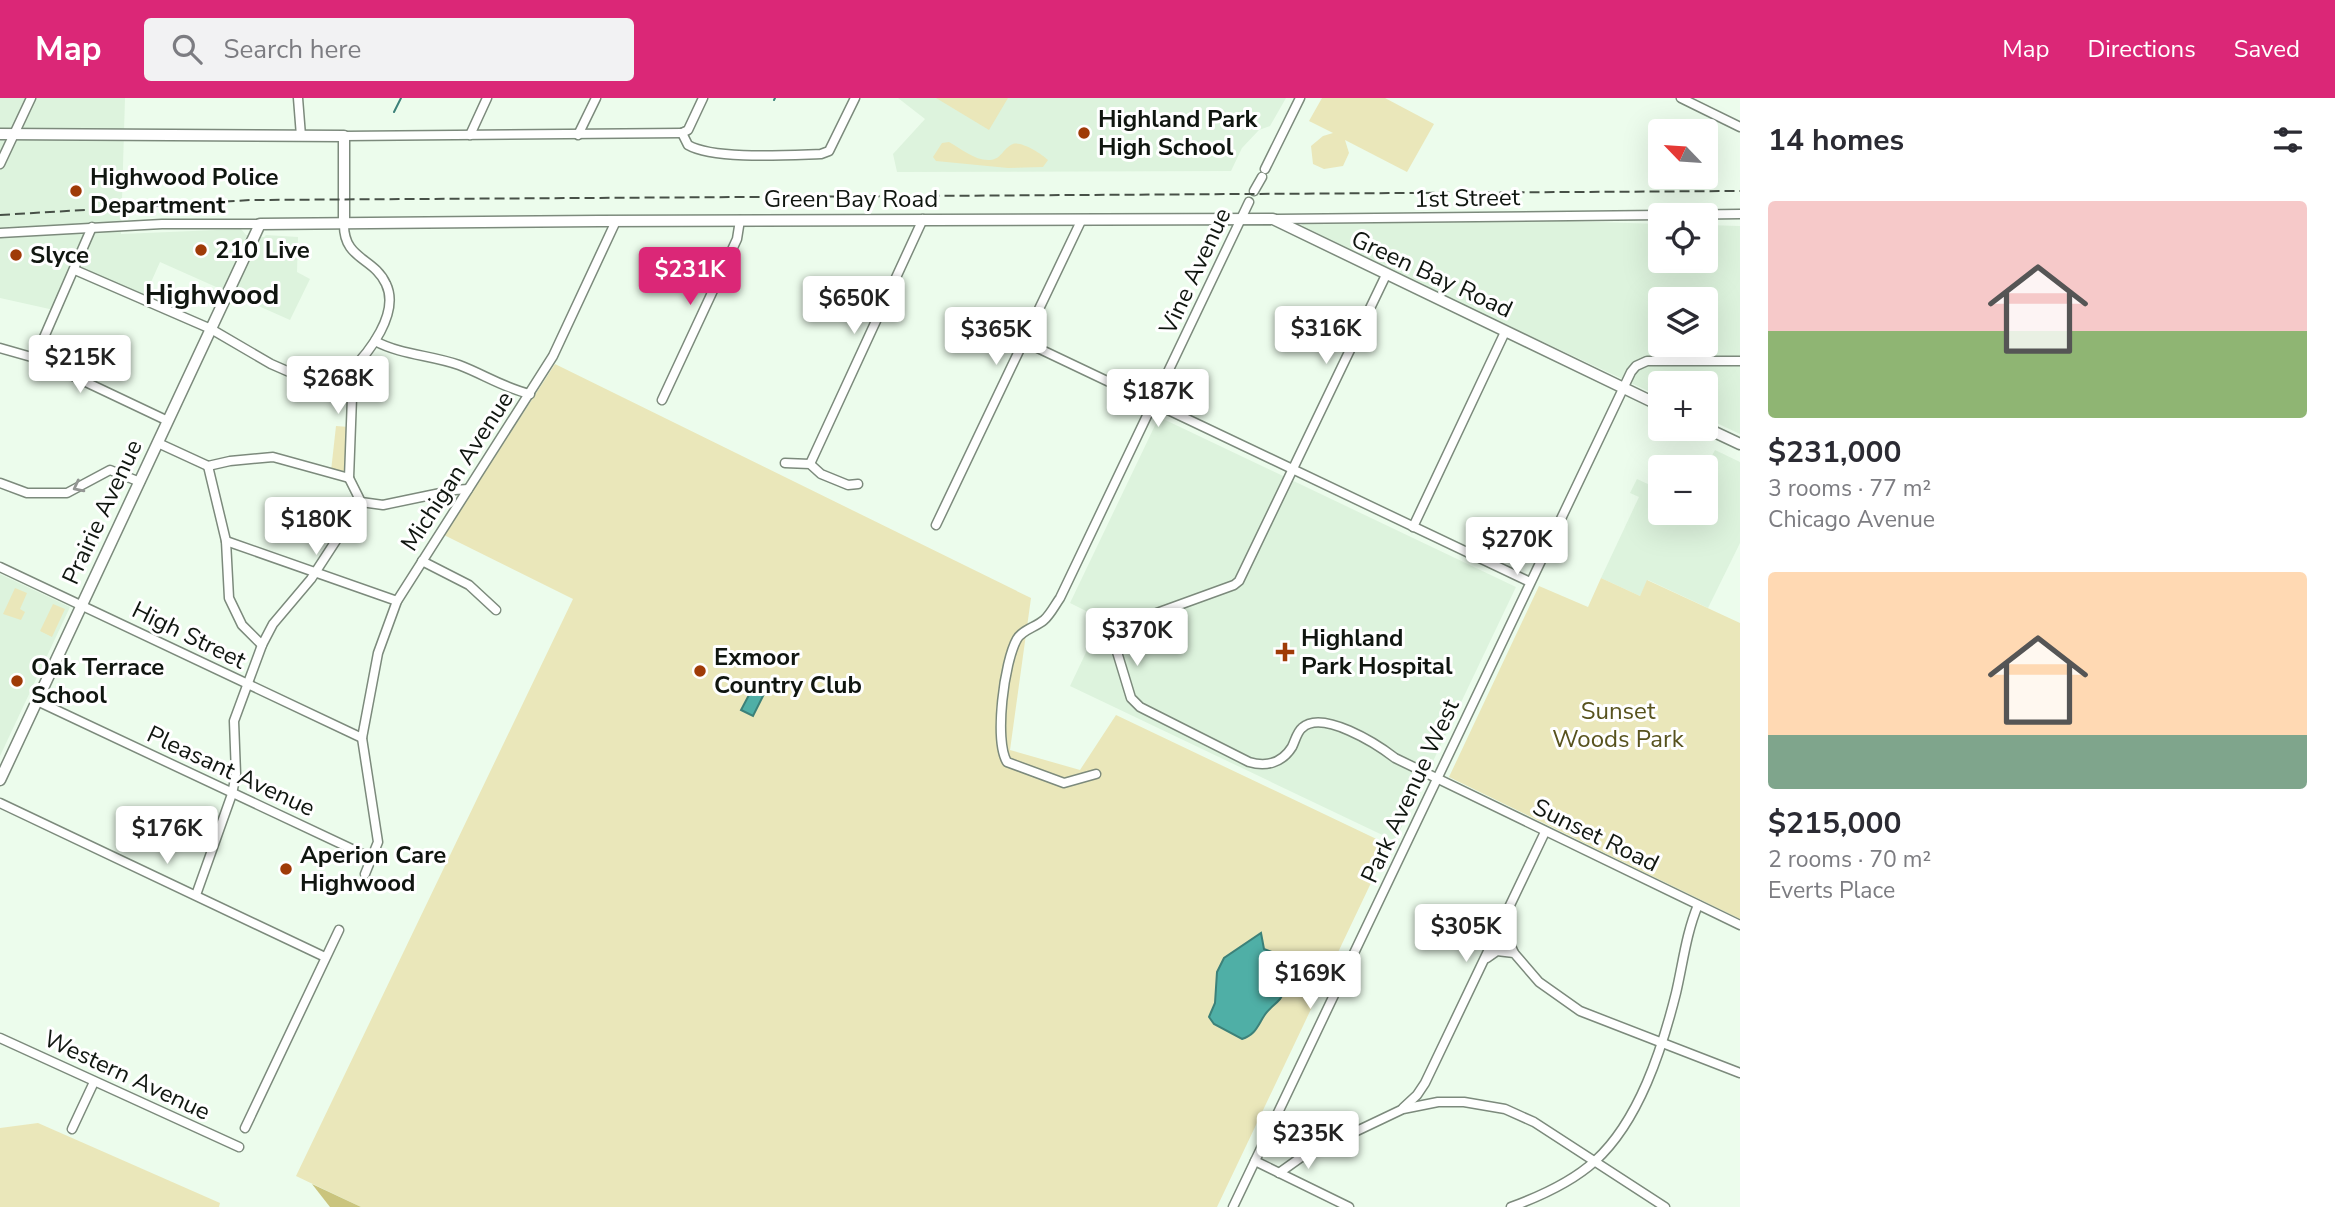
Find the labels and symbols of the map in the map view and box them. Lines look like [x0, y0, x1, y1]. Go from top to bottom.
place label: Highland Park High School [1098, 103, 1259, 163]
north arrow [1648, 119, 1718, 189]
marker: Highland Park High School [1076, 125, 1092, 141]
place label: Highwood Police Department [90, 161, 279, 221]
street label: 1st Street [1414, 181, 1521, 215]
marker: Highwood Police Department [68, 183, 84, 199]
street label: Green Bay Road [764, 183, 938, 215]
street label: Vine Avenue [1151, 202, 1238, 340]
street label: Green Bay Road [1346, 223, 1518, 325]
place label: 210 Live [215, 234, 310, 266]
place label: Slyce [30, 239, 89, 271]
marker: 210 Live [193, 242, 209, 258]
marker: Slyce [8, 247, 24, 263]
pin: $231K [641, 248, 739, 307]
district label: Highwood [145, 276, 279, 314]
pin: $650K [805, 276, 903, 336]
pin: $316K [1277, 306, 1375, 366]
pin: $365K [947, 308, 1045, 367]
pin: $215K [31, 336, 129, 395]
pin: $268K [289, 356, 387, 416]
pin: $187K [1109, 370, 1207, 429]
street label: Michigan Avenue [393, 385, 521, 557]
street label: Prairie Avenue [54, 434, 150, 590]
one-way arrow [73, 479, 85, 492]
pin: $180K [267, 498, 365, 557]
pin: $270K [1468, 518, 1566, 577]
street label: High Street [127, 594, 252, 677]
pin: $370K [1088, 608, 1186, 668]
place label: Highland Park Hospital [1301, 622, 1453, 682]
place label: Exmoor Country Club [714, 641, 862, 701]
marker: Highland Park Hospital [1275, 642, 1295, 662]
place label: Oak Terrace School [31, 651, 164, 711]
marker: Exmoor Country Club [692, 663, 708, 679]
marker: Oak Terrace School [9, 673, 25, 689]
street label: Park Avenue West [1353, 693, 1467, 888]
park label: Sunset Woods Park [1552, 695, 1685, 755]
street label: Pleasant Avenue [142, 718, 320, 824]
street label: Sunset Road [1528, 791, 1664, 879]
pin: $176K [118, 806, 216, 866]
place label: Aperion Care Highwood [300, 839, 446, 899]
marker: Aperion Care Highwood [278, 861, 294, 877]
pin: $305K [1417, 904, 1515, 964]
pin: $169K [1261, 951, 1359, 1011]
street label: Western Avenue [39, 1022, 215, 1128]
pin: $235K [1259, 1112, 1357, 1171]

